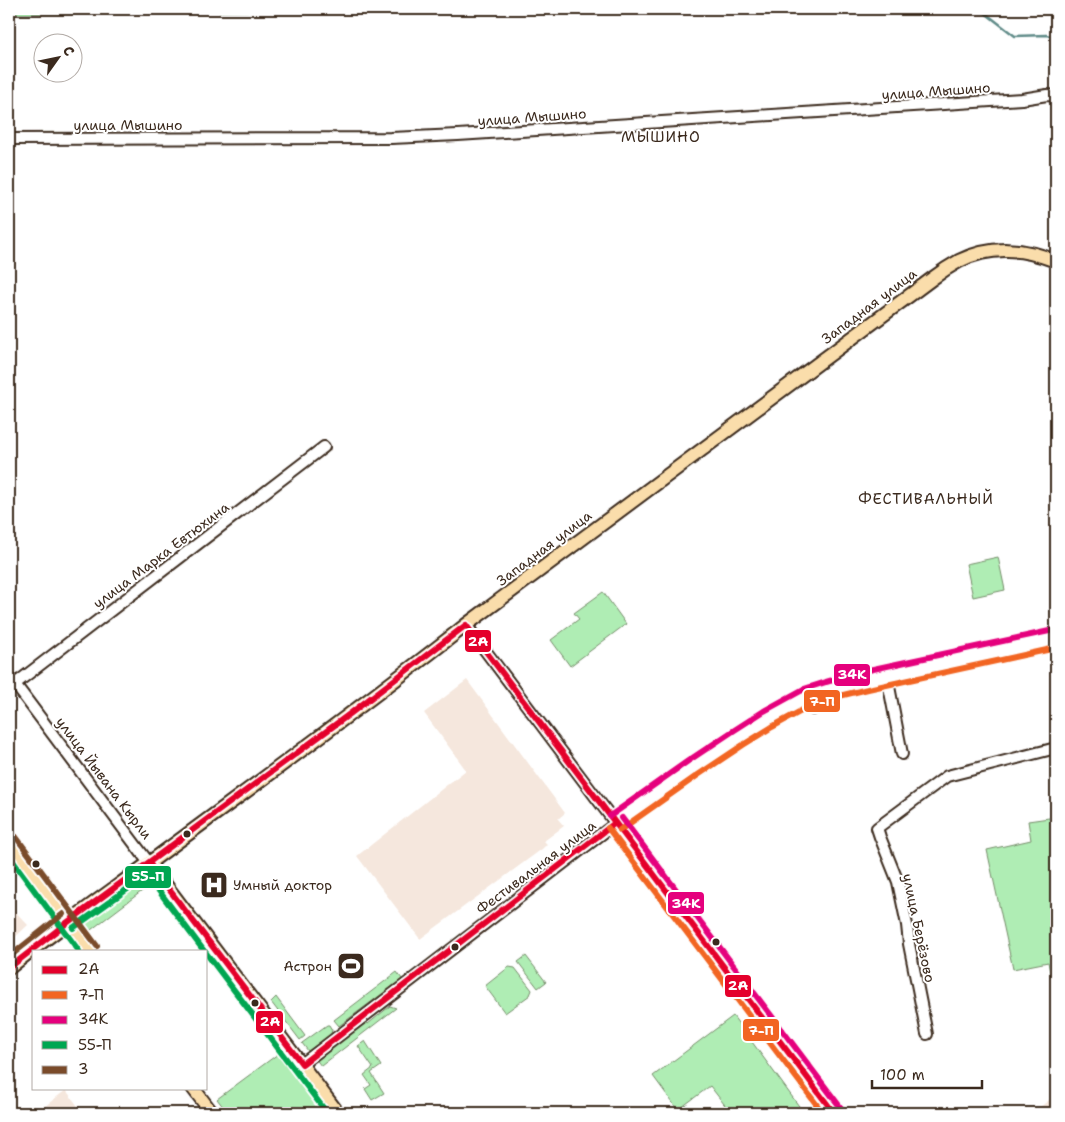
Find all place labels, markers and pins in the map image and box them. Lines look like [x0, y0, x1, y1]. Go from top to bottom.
unlabelled marker [182, 829, 192, 839]
unlabelled marker [31, 859, 41, 869]
hospital icon: Умный доктор [199, 870, 229, 900]
place label: Умный доктор [233, 876, 332, 894]
unlabelled marker [711, 937, 721, 947]
unlabelled marker [450, 942, 460, 952]
sports icon: Астрон [336, 951, 366, 981]
place label: Астрон [283, 957, 332, 975]
unlabelled marker [250, 998, 260, 1008]

